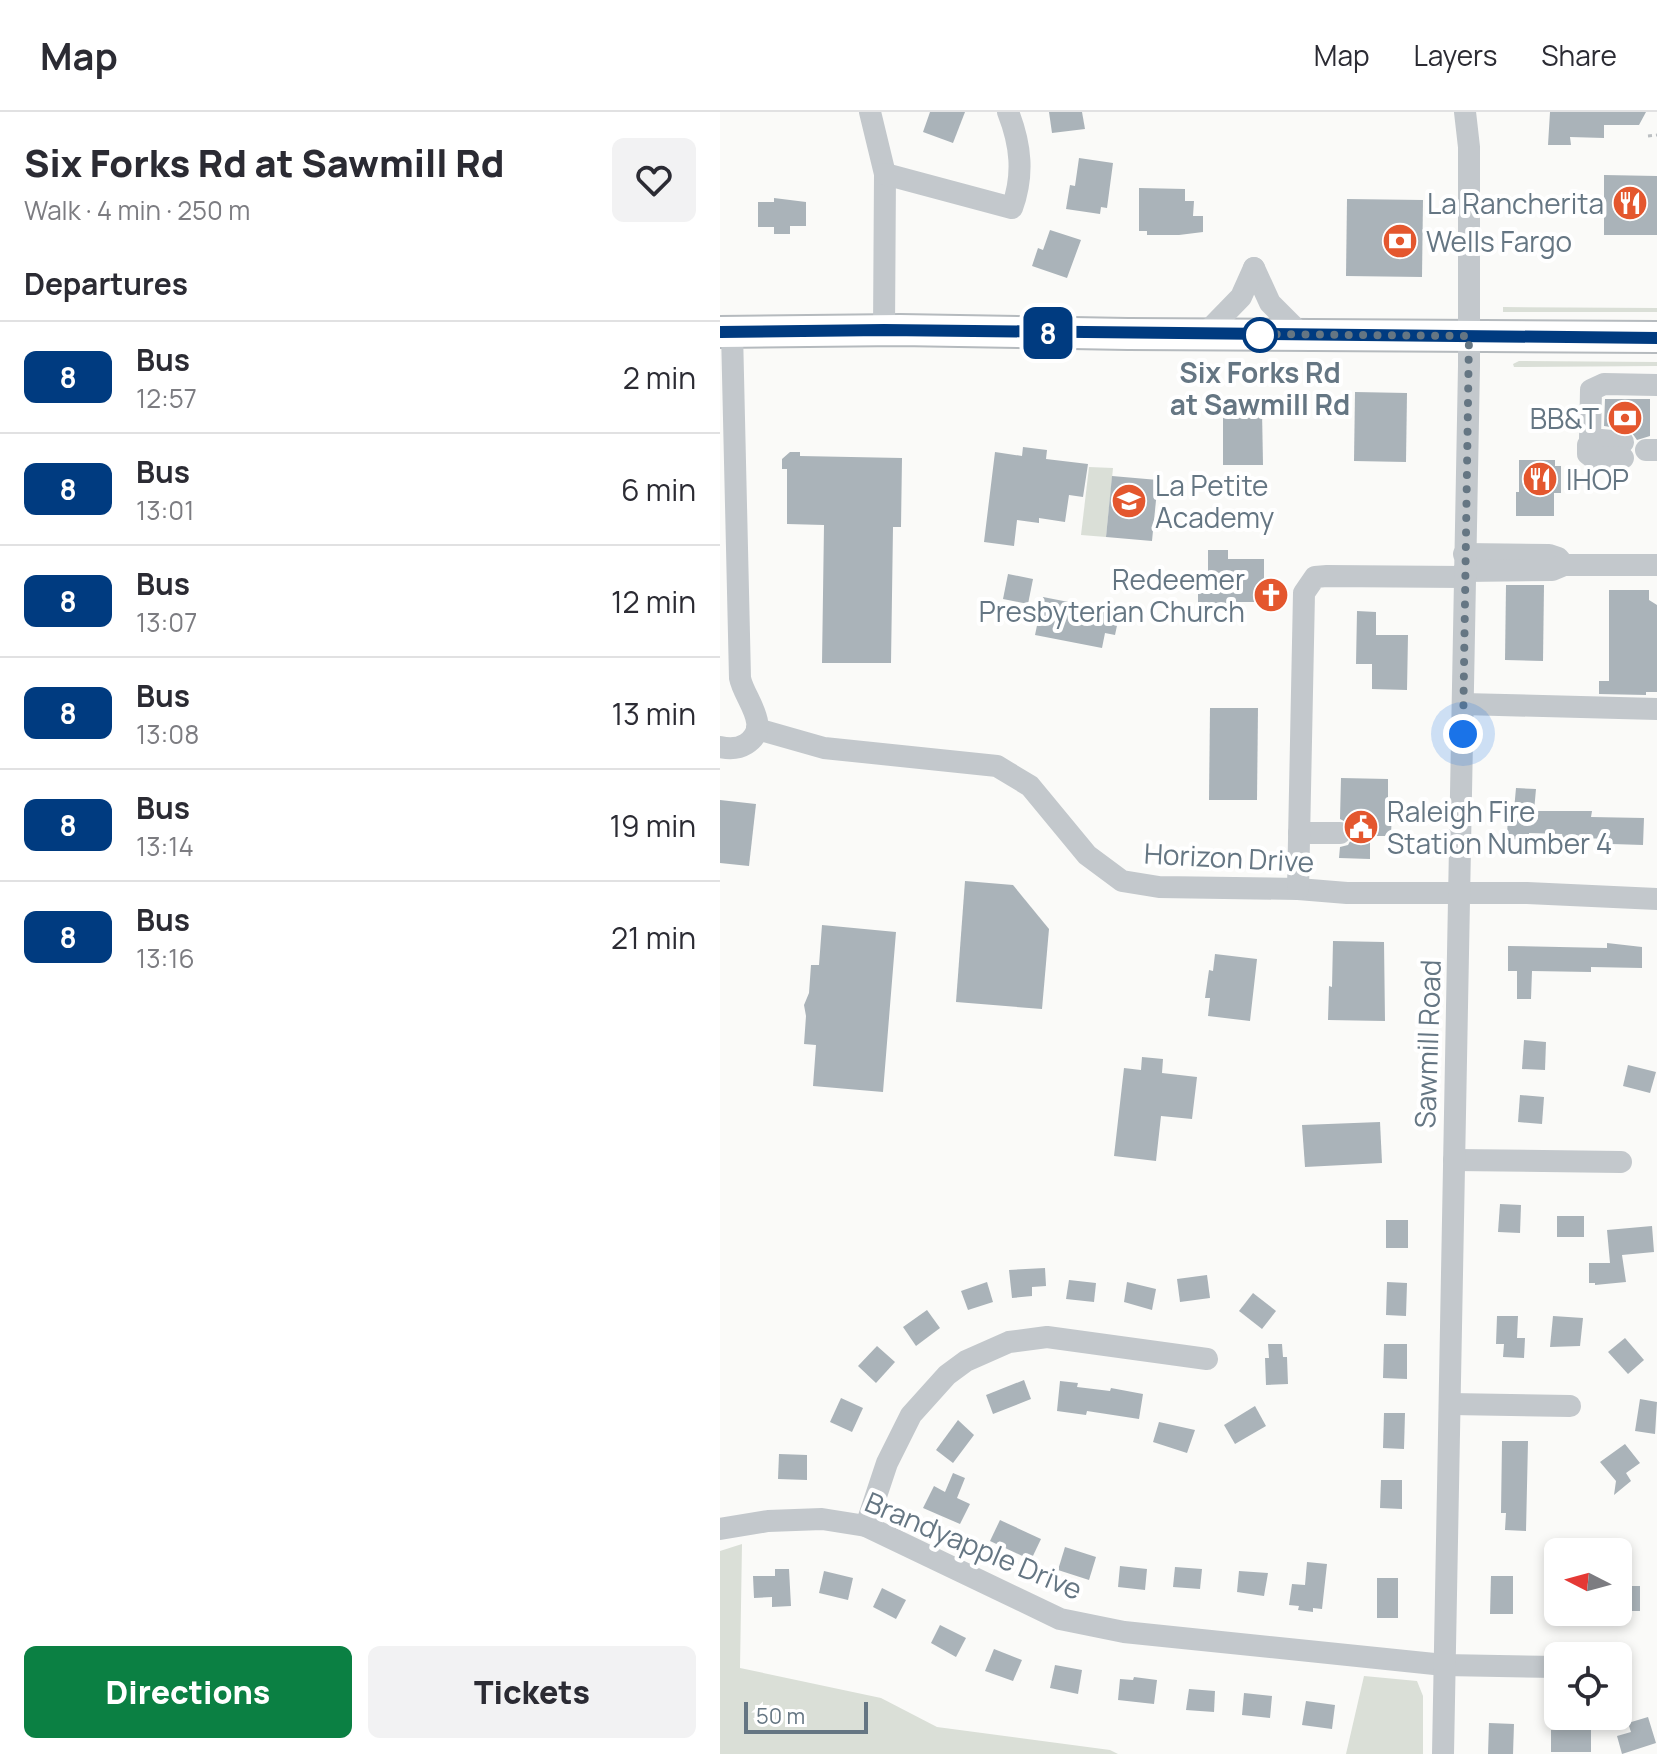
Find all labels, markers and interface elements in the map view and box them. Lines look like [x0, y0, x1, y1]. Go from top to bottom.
text: Map [40, 29, 118, 81]
text: Map [1314, 36, 1370, 74]
text: Layers [1414, 36, 1497, 74]
text: Share [1541, 36, 1617, 74]
text: Six Forks Rd at Sawmill Rd [24, 136, 504, 188]
button: heart [612, 138, 696, 222]
place label: La Rancherita [1427, 184, 1604, 222]
restaurant icon: La Rancherita [1611, 184, 1649, 222]
text: Walk · 4 min · 250 m [24, 192, 250, 228]
bank icon: Wells Fargo [1381, 222, 1419, 260]
place label: Wells Fargo [1426, 222, 1572, 260]
text: Departures [24, 263, 188, 304]
line badge: 8 [1022, 307, 1074, 359]
text: 8 [1039, 314, 1057, 352]
marker: Six Forks Rd at Sawmill Rd [1243, 318, 1277, 352]
text: Bus [136, 339, 190, 380]
place label: Six Forks Rd at Sawmill Rd [1170, 353, 1350, 423]
text: 2 min [623, 357, 696, 398]
text: 8 [59, 358, 77, 396]
text: 12:57 [136, 380, 197, 416]
place label: BB&T [1530, 399, 1599, 437]
bank icon: BB&T [1606, 399, 1644, 437]
text: Bus [136, 451, 190, 492]
restaurant icon: IHOP [1521, 460, 1559, 498]
place label: IHOP [1566, 460, 1629, 498]
place label: La Petite Academy [1155, 466, 1274, 536]
text: 6 min [621, 469, 696, 510]
text: 8 [59, 470, 77, 508]
school or university icon: La Petite Academy [1110, 482, 1148, 520]
text: 13:01 [136, 492, 194, 528]
place label: Redeemer Presbyterian Church [979, 560, 1245, 630]
text: Bus [136, 563, 190, 604]
church icon: Redeemer Presbyterian Church [1252, 576, 1290, 614]
text: 12 min [611, 581, 696, 622]
text: 8 [59, 582, 77, 620]
text: 13:07 [136, 604, 197, 640]
text: Bus [136, 675, 190, 716]
text: 13 min [611, 693, 696, 734]
text: 8 [59, 694, 77, 732]
your location [1443, 714, 1483, 754]
text: 13:08 [136, 716, 199, 752]
text: Bus [136, 787, 190, 828]
place label: Raleigh Fire Station Number 4 [1387, 792, 1612, 862]
text: 19 min [609, 805, 696, 846]
text: 8 [59, 806, 77, 844]
public building icon: Raleigh Fire Station Number 4 [1342, 808, 1380, 846]
text: 13:14 [136, 828, 194, 864]
street label: Horizon Drive [1143, 834, 1315, 880]
text: Bus [136, 899, 190, 940]
text: 21 min [611, 917, 696, 958]
text: 8 [59, 918, 77, 956]
text: 13:16 [136, 940, 195, 976]
street label: Sawmill Road [1405, 959, 1449, 1129]
street label: Brandyapple Drive [860, 1482, 1088, 1608]
north arrow [1544, 1538, 1632, 1626]
map controls [1544, 1538, 1632, 1730]
button: locate [1544, 1642, 1632, 1730]
button: Directions [24, 1646, 352, 1738]
button: Tickets [368, 1646, 696, 1738]
scale bar [744, 1698, 868, 1734]
text: 50 m [756, 1701, 805, 1731]

